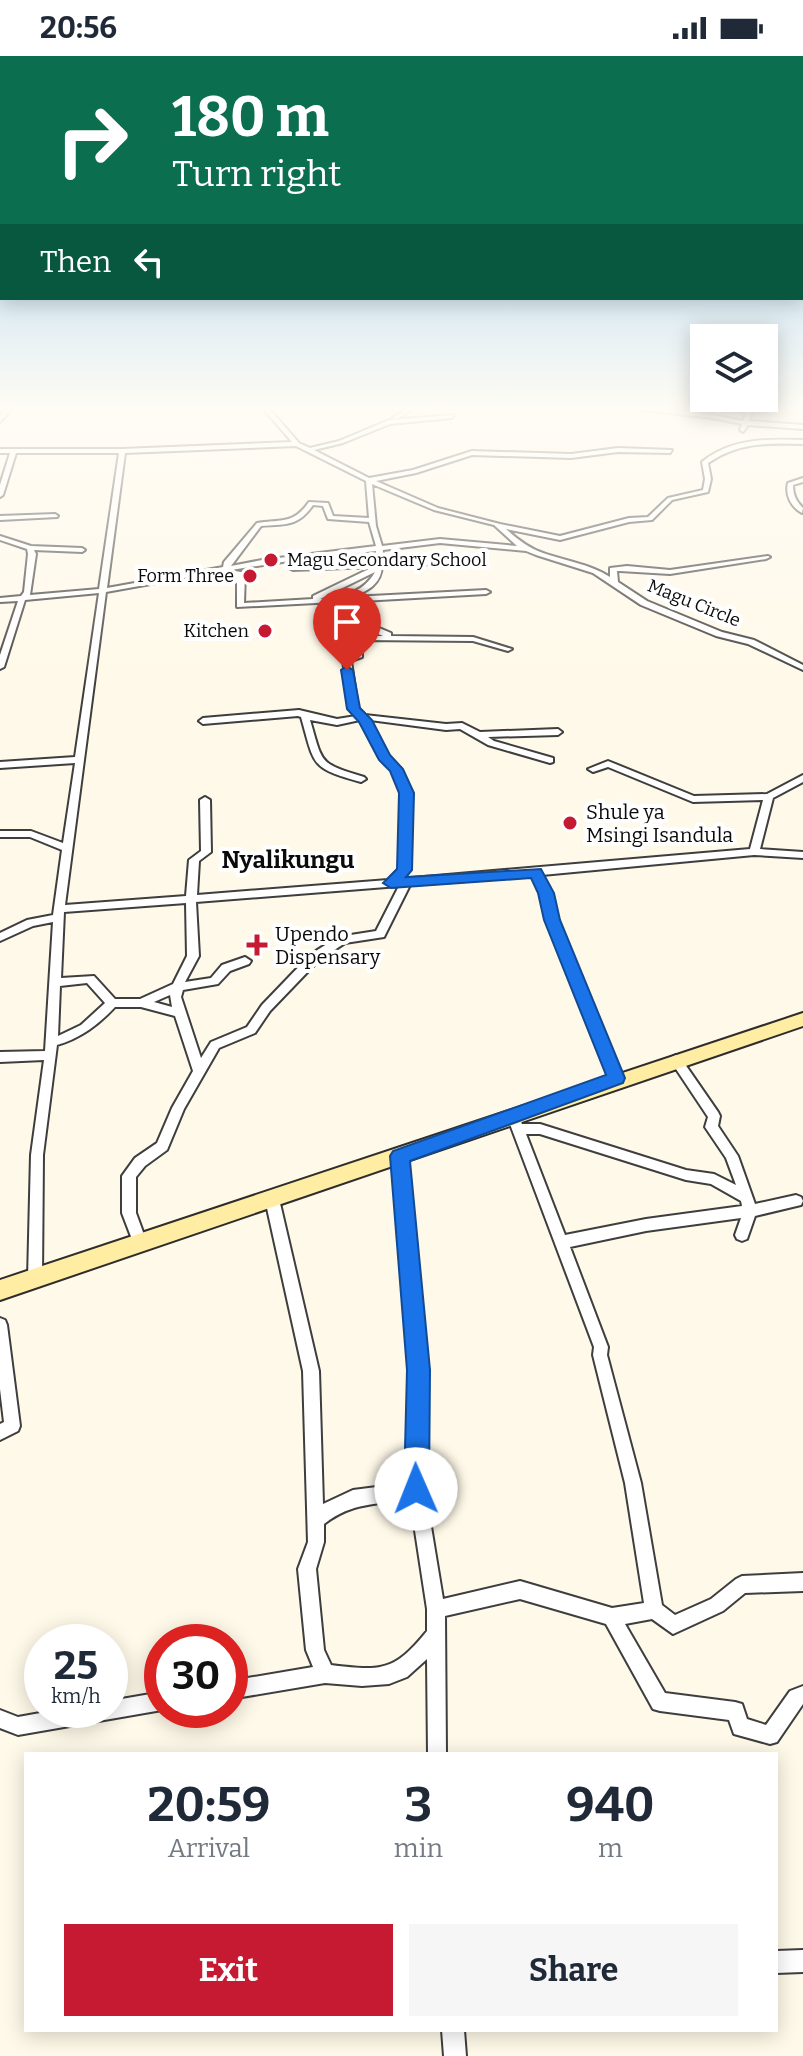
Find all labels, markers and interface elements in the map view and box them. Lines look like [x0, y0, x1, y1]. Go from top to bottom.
text: 20:56 [40, 10, 117, 46]
text: 180 m [172, 84, 329, 151]
icon: right [40, 88, 144, 192]
text: Turn right [172, 152, 341, 196]
icon: left [127, 240, 171, 284]
text: Then [40, 244, 111, 280]
map controls [690, 324, 778, 412]
button: layers [690, 324, 778, 412]
place label: Magu Secondary School [287, 549, 487, 571]
marker: Magu Secondary School [262, 551, 280, 569]
place label: Form Three [137, 565, 234, 587]
marker: Form Three [241, 567, 259, 585]
street label: Magu Circle [644, 574, 744, 632]
pin [313, 588, 381, 670]
icon: arrive [325, 600, 369, 644]
place label: Kitchen [184, 620, 250, 642]
marker: Kitchen [256, 622, 274, 640]
place label: Shule ya Msingi Isandula [586, 800, 733, 847]
marker: Shule ya Msingi Isandula [561, 814, 579, 832]
district label: Nyalikungu [222, 846, 354, 874]
place label: Upendo Dispensary [275, 922, 381, 969]
marker: Upendo Dispensary [246, 934, 268, 956]
position arrow [374, 1447, 458, 1531]
speed limit sign: 30 [144, 1624, 248, 1728]
text: 25 [54, 1642, 98, 1690]
text: km/h [51, 1684, 101, 1708]
text: 20:59 [148, 1776, 270, 1834]
text: 3 [405, 1776, 432, 1834]
text: 940 [566, 1776, 654, 1834]
text: Arrival [168, 1833, 250, 1864]
text: min [394, 1833, 443, 1864]
text: m [598, 1833, 623, 1864]
button: Exit [64, 1924, 393, 2016]
button: Share [409, 1924, 738, 2016]

